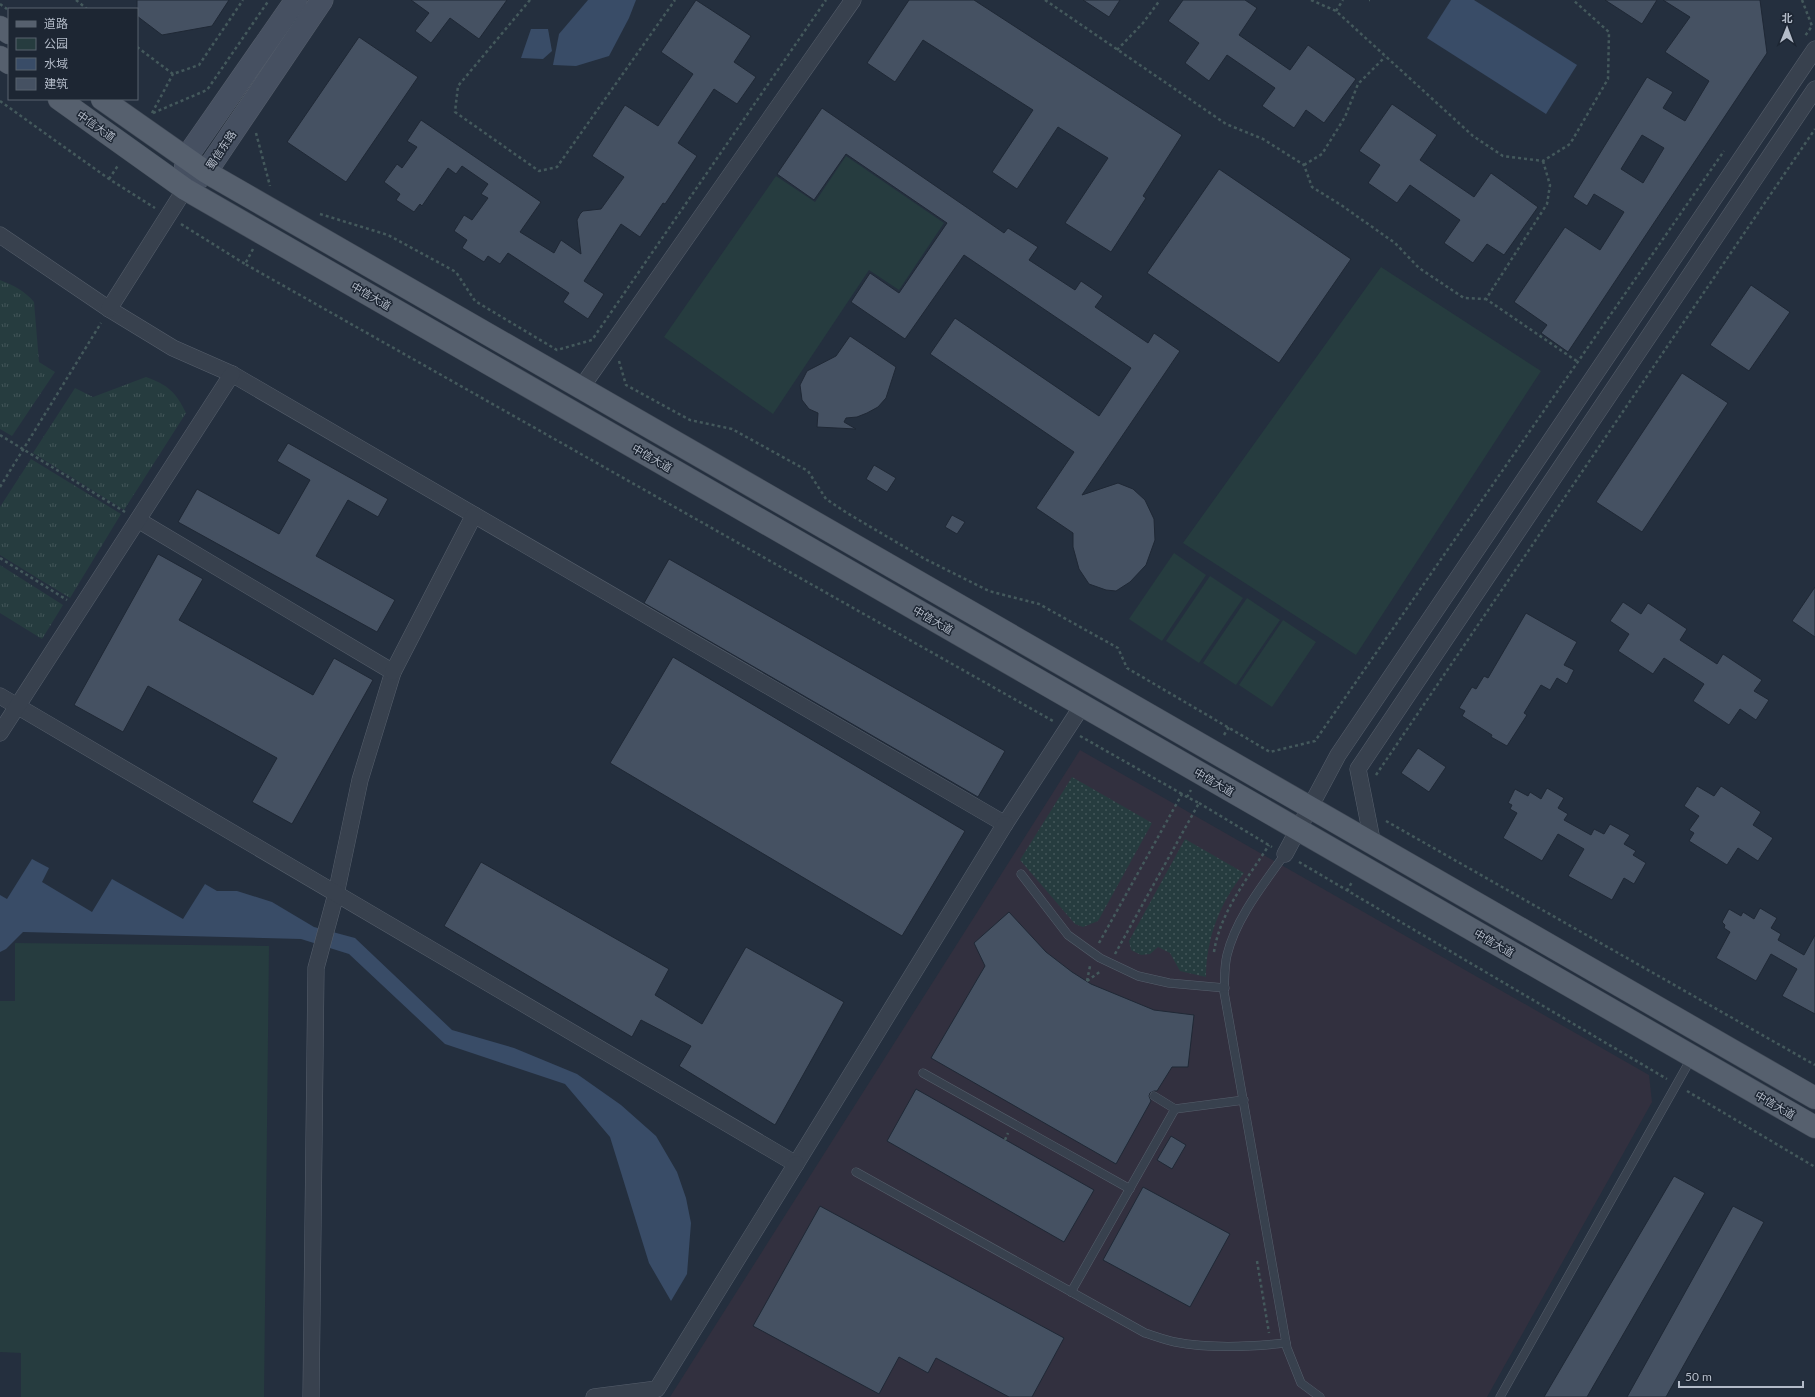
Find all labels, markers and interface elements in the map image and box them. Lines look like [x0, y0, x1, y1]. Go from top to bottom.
legend [8, 8, 138, 100]
north arrow [1767, 8, 1807, 48]
text: 北 [1782, 11, 1793, 24]
text: 道路 [44, 16, 68, 31]
text: 公园 [44, 36, 68, 51]
text: 水域 [44, 56, 68, 71]
text: 建筑 [44, 76, 68, 91]
street label: 中信大道 [75, 108, 118, 144]
street label: 蜀信东路 [203, 128, 238, 172]
street label: 中信大道 [349, 279, 394, 312]
street label: 中信大道 [630, 441, 675, 474]
street label: 中信大道 [911, 603, 956, 636]
street label: 中信大道 [1192, 765, 1237, 798]
street label: 中信大道 [1472, 926, 1517, 959]
street label: 中信大道 [1753, 1088, 1798, 1121]
scale bar [1679, 1363, 1803, 1389]
text: 50 m [1685, 1369, 1712, 1384]

